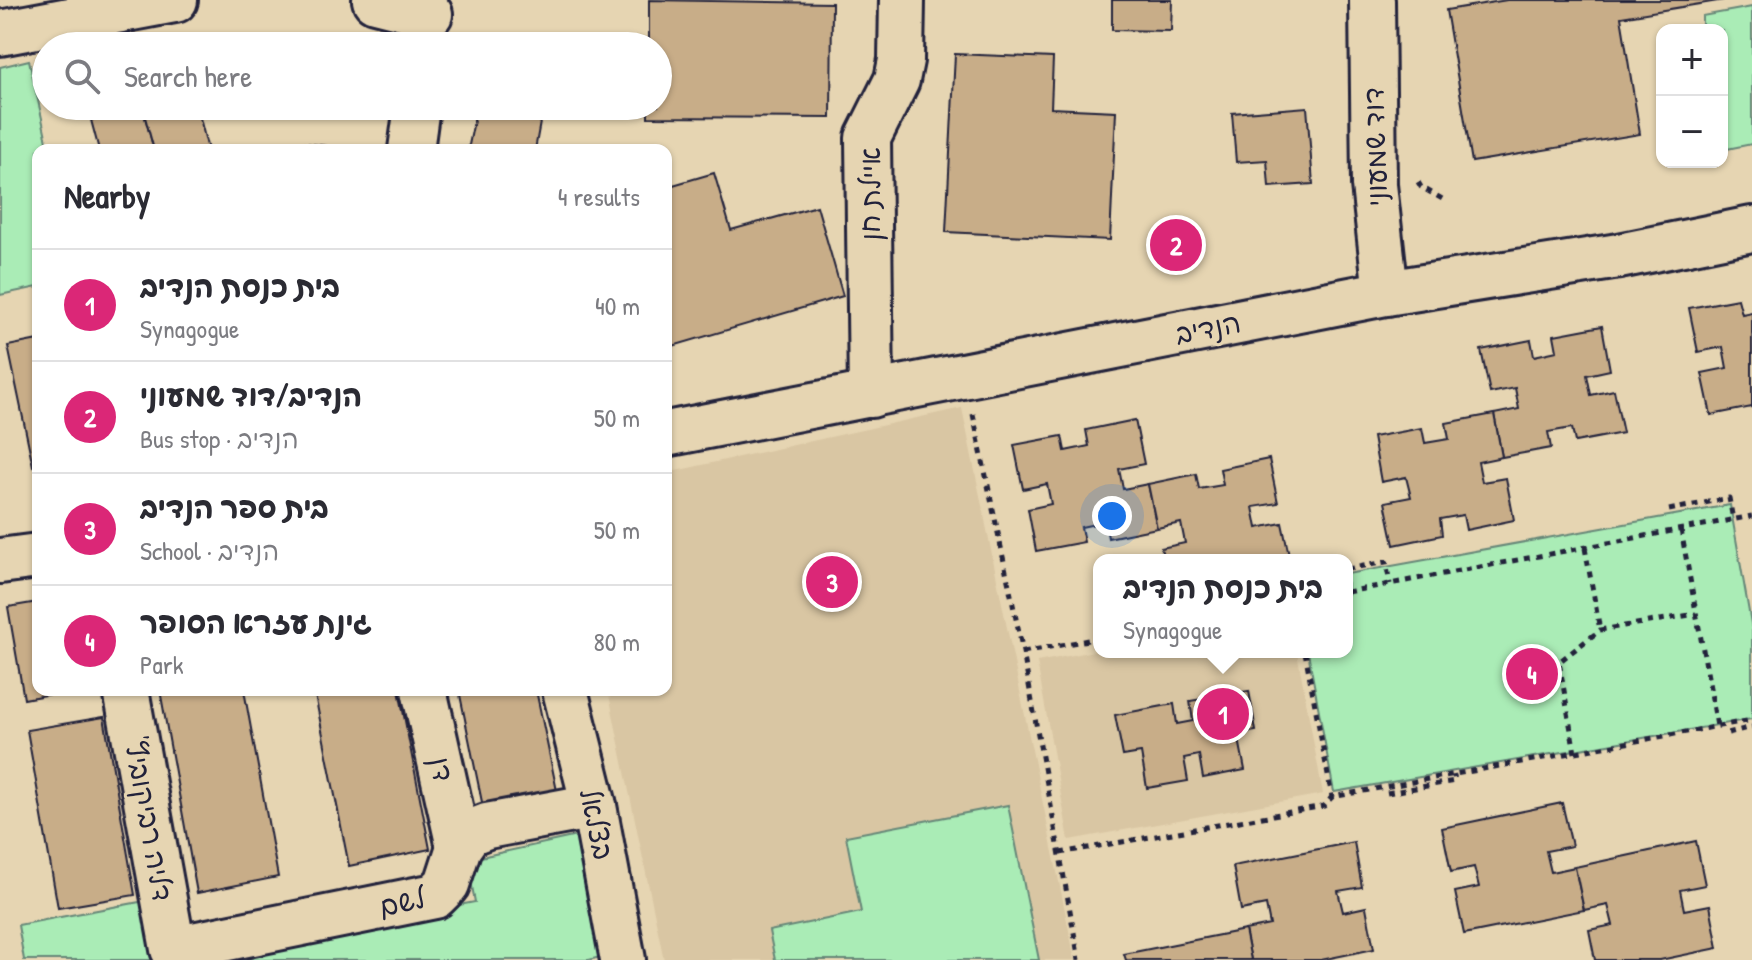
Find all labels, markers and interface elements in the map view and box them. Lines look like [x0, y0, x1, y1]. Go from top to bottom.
map controls [1656, 24, 1728, 168]
button: + [1656, 24, 1728, 96]
search box [32, 32, 672, 120]
icon: search [60, 54, 104, 98]
text: Search here [124, 56, 252, 96]
street label: דוד שמעוני [1354, 87, 1396, 207]
button: − [1656, 96, 1728, 168]
street label: איילת חן [851, 147, 889, 241]
text: Nearby [64, 173, 150, 219]
text: 4 results [558, 179, 640, 214]
pin: 2 [1150, 215, 1202, 275]
text: בית כנסת הנדיב [140, 266, 340, 306]
text: 1 [85, 288, 95, 323]
text: 40 m [595, 288, 640, 323]
street label: הנדיב [1172, 303, 1244, 353]
text: Synagogue [140, 311, 239, 346]
text: הנדיב/דוד שמעוני [140, 375, 362, 415]
text: 2 [84, 400, 96, 435]
text: 50 m [594, 400, 640, 435]
text: Bus stop · הנדיב [140, 421, 299, 456]
text: בית ספר הנדיב [140, 487, 329, 527]
your location [1092, 496, 1132, 536]
text: 3 [84, 512, 96, 547]
text: 50 m [594, 512, 640, 547]
text: School · הנדיב [140, 533, 279, 568]
pin: 3 [806, 552, 858, 612]
popup [1093, 554, 1353, 658]
text: בית כנסת הנדיב [1123, 567, 1323, 607]
text: גינת עזרא הסופר [140, 602, 372, 642]
text: Synagogue [1123, 612, 1222, 647]
text: 4 [85, 624, 95, 659]
text: 80 m [593, 624, 640, 659]
pin: 4 [1506, 644, 1558, 704]
text: Park [140, 647, 184, 682]
pin: 1 [1197, 684, 1249, 744]
street label: 'דליה רביקוביץ [116, 734, 182, 904]
street label: דן [421, 753, 463, 785]
street label: בצלאל [571, 785, 623, 863]
street label: לשם [375, 878, 430, 926]

